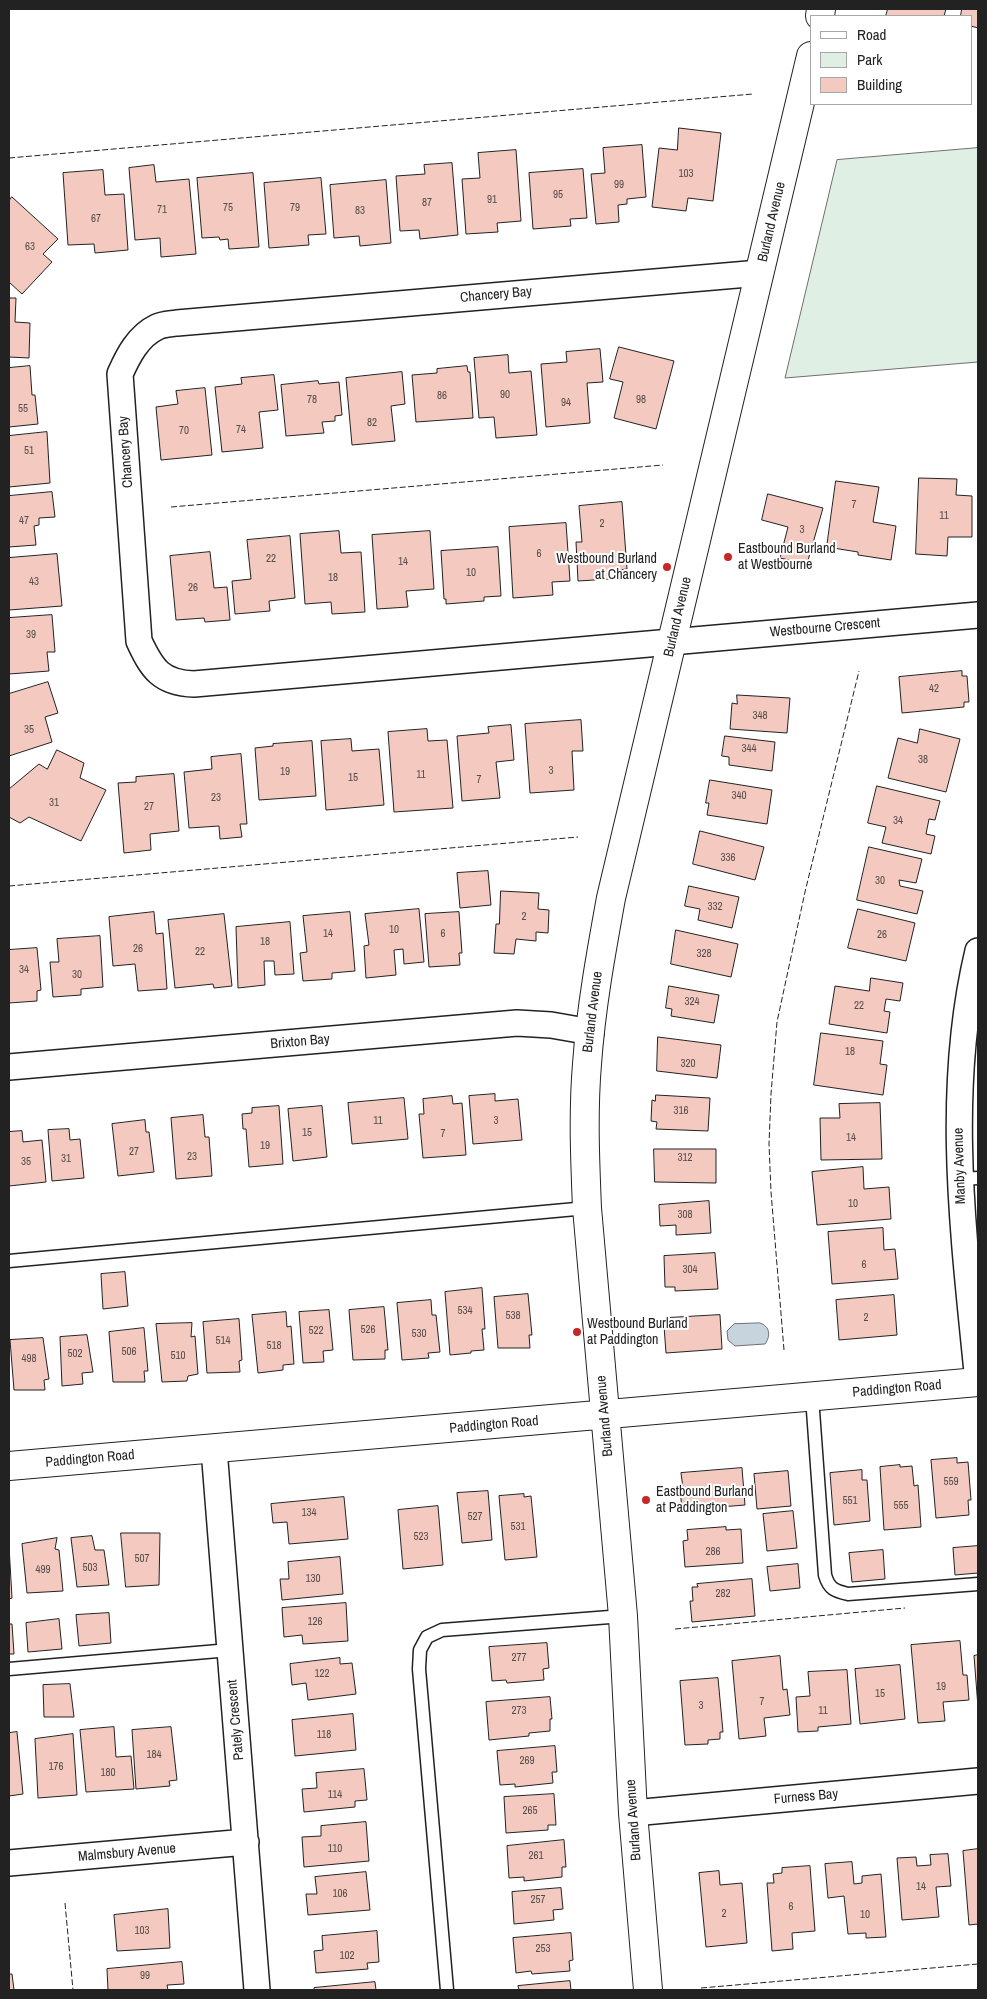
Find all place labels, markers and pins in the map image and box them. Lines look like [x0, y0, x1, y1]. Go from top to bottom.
place label: Eastbound Burland at Westbourne [738, 541, 836, 574]
place label: Westbound Burland at Chancery [556, 551, 657, 584]
marker: Eastbound Burland at Westbourne [722, 551, 734, 563]
marker: Westbound Burland at Chancery [661, 561, 673, 573]
place label: Westbound Burland at Paddington [587, 1316, 688, 1348]
marker: Westbound Burland at Paddington [571, 1326, 583, 1338]
place label: Eastbound Burland at Paddington [656, 1484, 754, 1516]
marker: Eastbound Burland at Paddington [640, 1494, 652, 1506]

